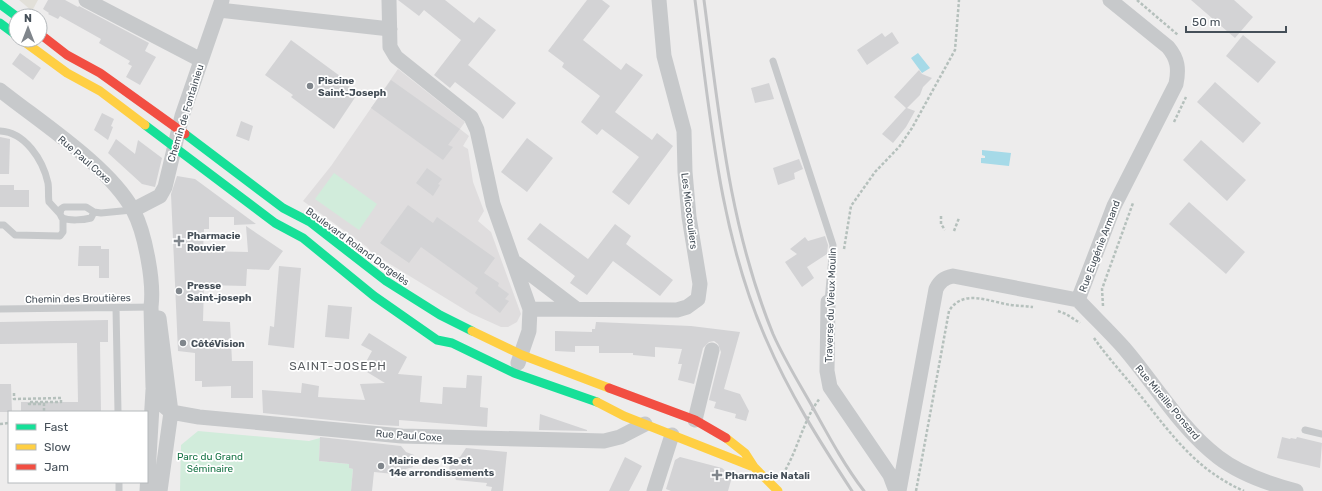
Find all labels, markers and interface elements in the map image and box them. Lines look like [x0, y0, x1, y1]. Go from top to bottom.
north arrow [8, 8, 48, 48]
scale bar [1186, 8, 1286, 34]
text: N [24, 12, 32, 25]
text: 50 m [1192, 15, 1220, 29]
street label: Chemin de Fontainieu [165, 63, 207, 164]
place label: Piscine Saint-Joseph [318, 75, 386, 99]
marker: Piscine Saint-Joseph [305, 81, 315, 91]
street label: Rue Paul Coxe [55, 133, 114, 186]
street label: Les Micocouliers [678, 172, 700, 250]
street label: Rue Eugénie Armand [1077, 199, 1123, 294]
street label: Boulevard Roland Dorgelès [303, 205, 411, 288]
place label: Pharmacie Rouvier [187, 230, 241, 254]
marker: Pharmacie Rouvier [174, 236, 184, 246]
street label: Traverse du Vieux Moulin [823, 247, 839, 363]
place label: Presse Saint-joseph [187, 280, 251, 304]
marker: Presse Saint-joseph [174, 286, 184, 296]
street label: Chemin des Broutières [25, 292, 131, 306]
marker: CôtéVision [178, 338, 188, 348]
place label: CôtéVision [191, 338, 245, 350]
district label: SAINT-JOSEPH [289, 359, 387, 373]
street label: Rue Mireille Ponsard [1132, 363, 1202, 443]
legend [8, 411, 148, 483]
text: Fast [44, 420, 68, 434]
street label: Rue Paul Coxe [375, 428, 443, 444]
text: Slow [44, 440, 71, 454]
park label: Parc du Grand Séminaire [177, 451, 243, 475]
place label: Mairie des 13e et 14e arrondissements [389, 455, 495, 479]
text: Jam [44, 460, 69, 474]
marker: Mairie des 13e et 14e arrondissements [376, 461, 386, 471]
marker: Pharmacie Natali [712, 470, 722, 480]
place label: Pharmacie Natali [725, 470, 810, 482]

